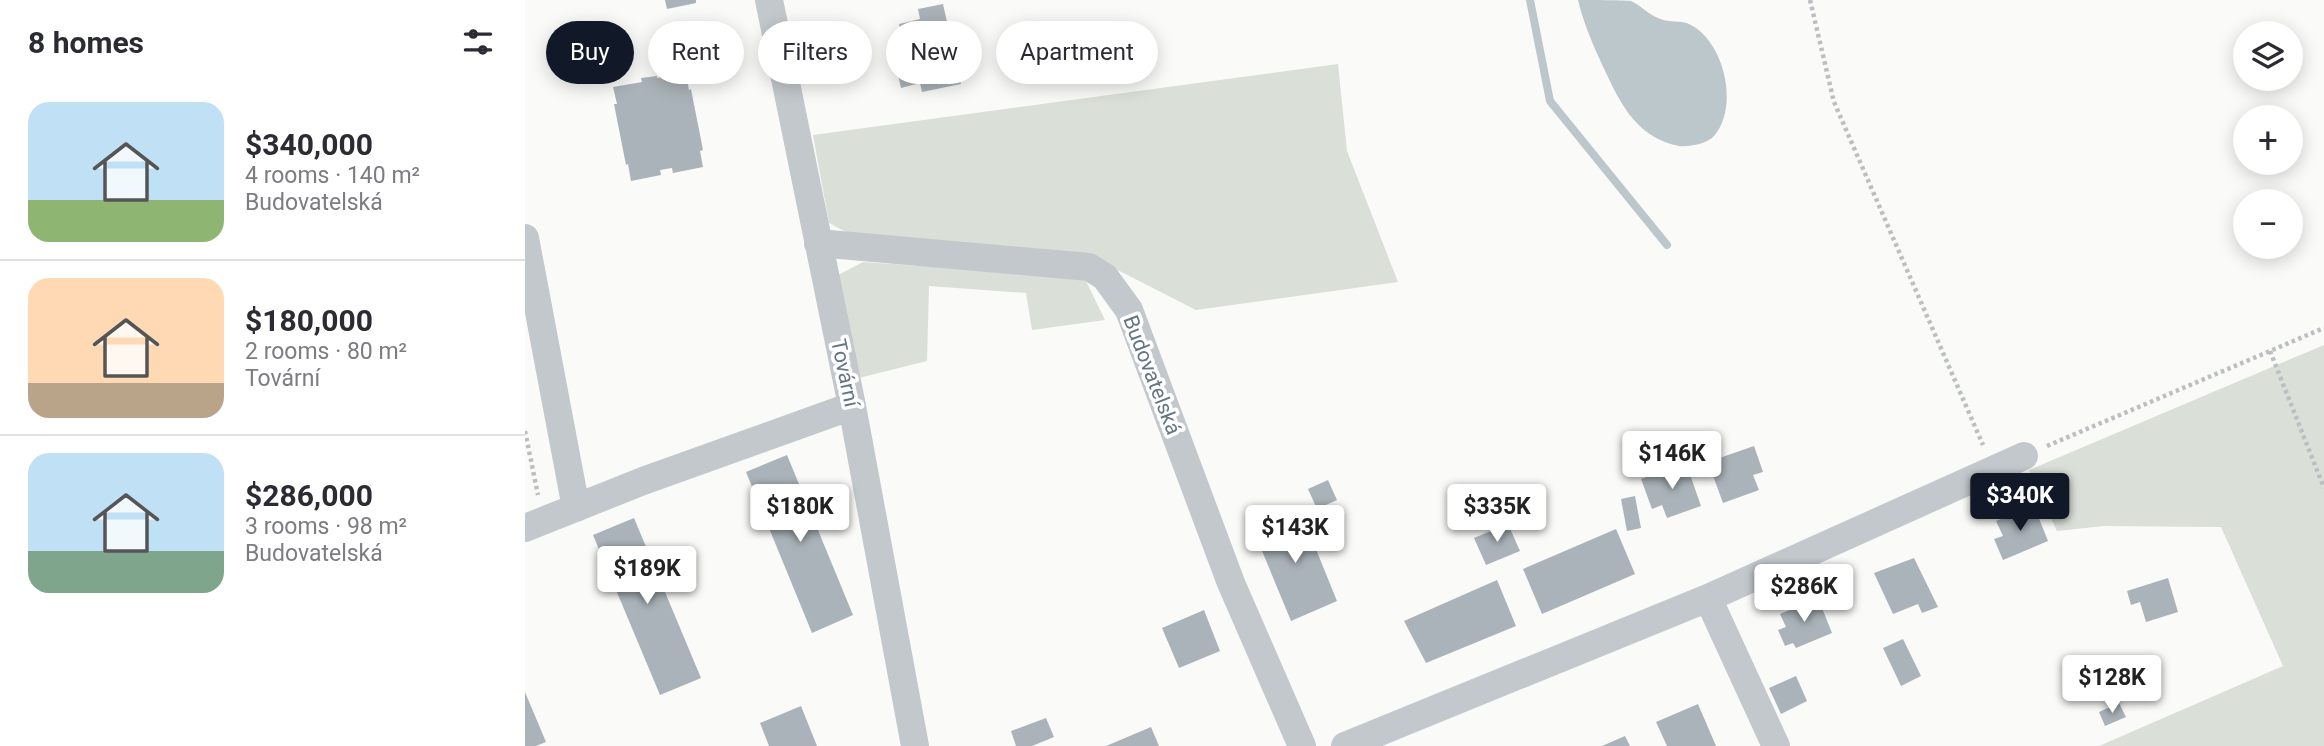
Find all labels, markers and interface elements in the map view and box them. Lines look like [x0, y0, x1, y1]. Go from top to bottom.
chip: Buy [546, 21, 634, 84]
chip: Rent [648, 21, 744, 84]
chip: Filters [758, 21, 872, 84]
chip: New [886, 21, 982, 84]
chip: Apartment [996, 21, 1158, 84]
map controls [2233, 21, 2303, 259]
button: layers [2233, 21, 2303, 91]
icon: filters [459, 23, 497, 61]
text: 8 homes [28, 25, 144, 60]
button: + [2233, 105, 2303, 175]
text: $340,000 [245, 127, 373, 162]
icon: home [84, 130, 168, 214]
text: 4 rooms · 140 m² [245, 162, 420, 189]
text: Budovatelská [245, 189, 383, 216]
button: − [2233, 189, 2303, 259]
text: $180,000 [245, 303, 373, 338]
icon: home [84, 306, 168, 390]
street label: Budovatelská [1118, 312, 1186, 438]
street label: Tovární [826, 337, 864, 410]
text: 2 rooms · 80 m² [245, 338, 407, 365]
text: Tovární [245, 365, 320, 392]
pin: $146K [1623, 432, 1721, 491]
text: $146K [1638, 440, 1706, 467]
pin: $340K [1971, 474, 2069, 533]
text: $286,000 [245, 478, 373, 513]
icon: home [84, 481, 168, 565]
text: $340K [1986, 482, 2054, 509]
pin: $180K [751, 484, 849, 544]
pin: $335K [1448, 484, 1546, 544]
text: $180K [766, 493, 834, 520]
text: $335K [1463, 493, 1531, 520]
pin: $143K [1246, 505, 1344, 565]
text: 3 rooms · 98 m² [245, 513, 407, 540]
text: $143K [1261, 514, 1329, 541]
text: Budovatelská [245, 540, 383, 567]
pin: $189K [598, 546, 696, 606]
text: $189K [613, 555, 681, 582]
pin: $286K [1755, 564, 1853, 624]
text: $286K [1770, 573, 1838, 600]
pin: $128K [2063, 656, 2161, 715]
text: $128K [2078, 664, 2146, 691]

